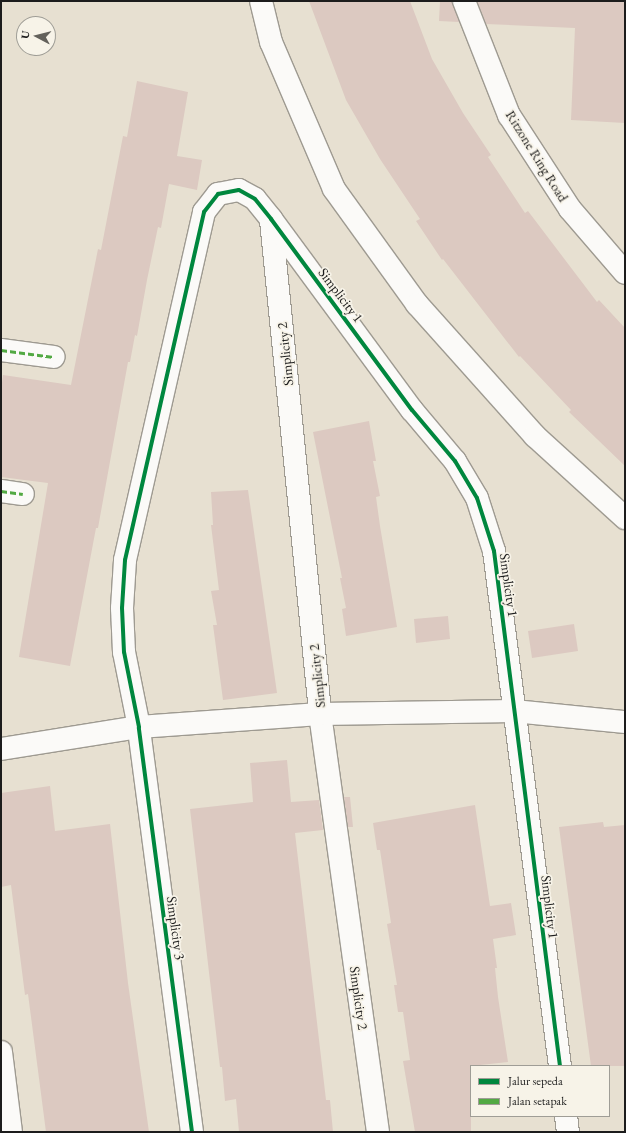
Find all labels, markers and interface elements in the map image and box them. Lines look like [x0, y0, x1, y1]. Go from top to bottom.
north arrow [16, 16, 56, 56]
text: U [18, 30, 33, 40]
street label: Ritzone Ring Road [502, 107, 572, 205]
street label: Simplicity 1 [315, 264, 367, 326]
street label: Simplicity 2 [273, 321, 297, 387]
street label: Simplicity 1 [496, 552, 522, 618]
street label: Simplicity 2 [305, 643, 329, 709]
street label: Simplicity 1 [538, 874, 562, 940]
street label: Simplicity 3 [163, 895, 189, 961]
street label: Simplicity 2 [346, 965, 372, 1031]
legend [470, 1065, 610, 1117]
text: Jalur sepeda [508, 1073, 563, 1089]
text: Jalan setapak [508, 1093, 567, 1109]

